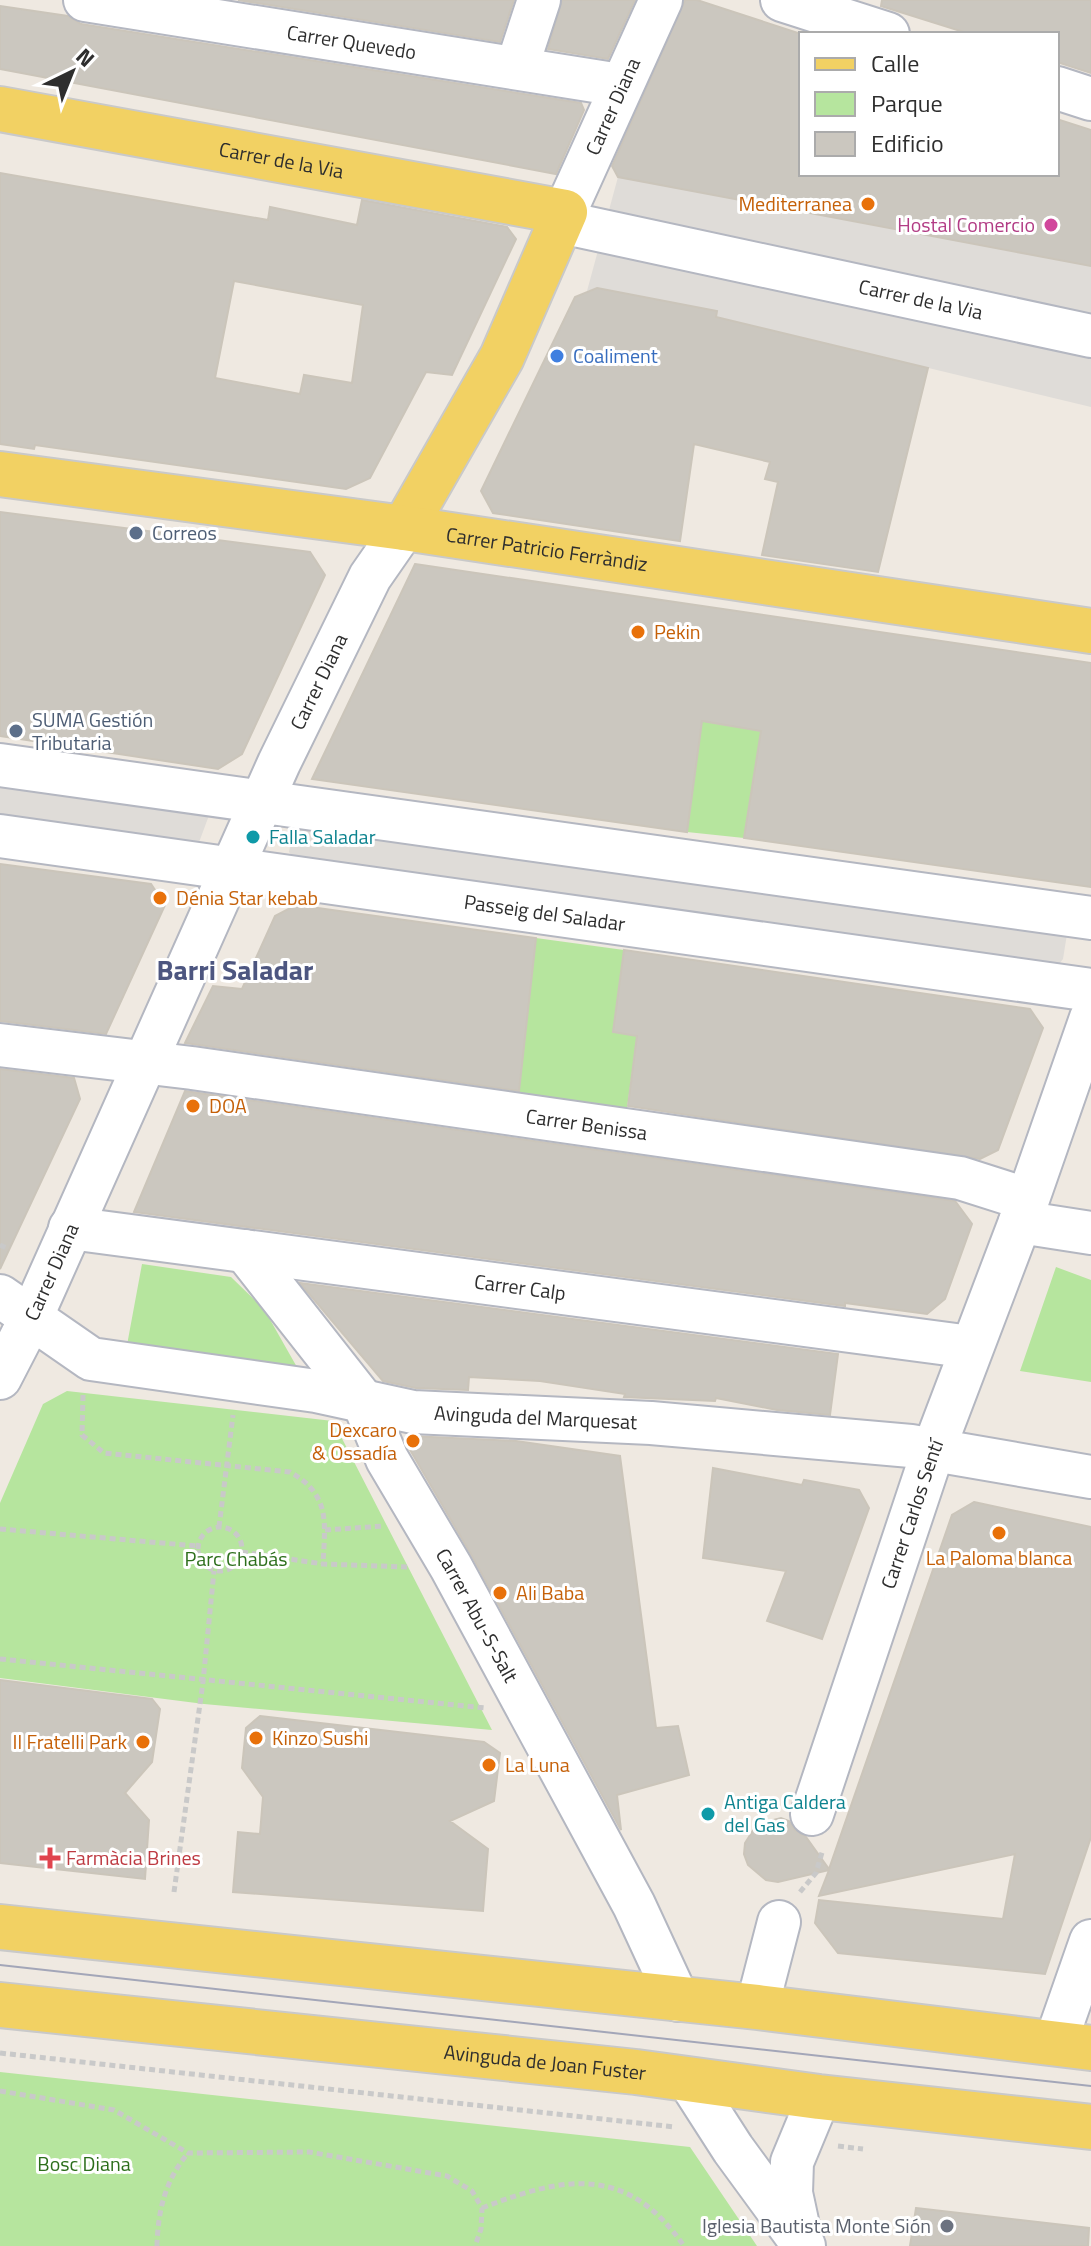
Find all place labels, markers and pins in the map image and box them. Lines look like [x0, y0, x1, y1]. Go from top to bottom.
place label: Mediterranea [738, 188, 852, 219]
marker: Mediterranea [859, 195, 877, 213]
place label: Hostal Comercio [897, 209, 1035, 240]
marker: Hostal Comercio [1042, 216, 1060, 234]
place label: Coaliment [573, 340, 658, 371]
marker: Coaliment [548, 347, 566, 365]
place label: Correos [152, 517, 217, 548]
marker: Correos [127, 524, 145, 542]
place label: Pekin [654, 616, 701, 647]
marker: Pekin [629, 623, 647, 641]
place label: SUMA Gestión Tributaria [32, 704, 153, 758]
marker: SUMA Gestión Tributaria [7, 722, 25, 740]
place label: Falla Saladar [269, 821, 376, 852]
marker: Falla Saladar [244, 828, 262, 846]
place label: Dénia Star kebab [176, 882, 318, 913]
marker: Dénia Star kebab [151, 889, 169, 907]
place label: DOA [209, 1090, 247, 1121]
marker: DOA [184, 1097, 202, 1115]
place label: Dexcaro & Ossadía [312, 1414, 397, 1468]
marker: Dexcaro & Ossadía [404, 1432, 422, 1450]
marker: La Paloma blanca [990, 1524, 1008, 1542]
place label: La Paloma blanca [926, 1542, 1072, 1573]
place label: Ali Baba [516, 1577, 584, 1608]
marker: Ali Baba [491, 1584, 509, 1602]
place label: Kinzo Sushi [272, 1722, 368, 1753]
place label: Il Fratelli Park [13, 1726, 127, 1757]
marker: Kinzo Sushi [247, 1729, 265, 1747]
marker: Il Fratelli Park [134, 1733, 152, 1751]
place label: La Luna [505, 1749, 570, 1780]
marker: La Luna [480, 1756, 498, 1774]
place label: Antiga Caldera del Gas [724, 1786, 846, 1840]
marker: Antiga Caldera del Gas [699, 1805, 717, 1823]
place label: Farmàcia Brines [66, 1842, 201, 1873]
marker: Farmàcia Brines [41, 1849, 59, 1867]
place label: Iglesia Bautista Monte Sión [702, 2210, 931, 2241]
marker: Iglesia Bautista Monte Sión [938, 2217, 956, 2235]

